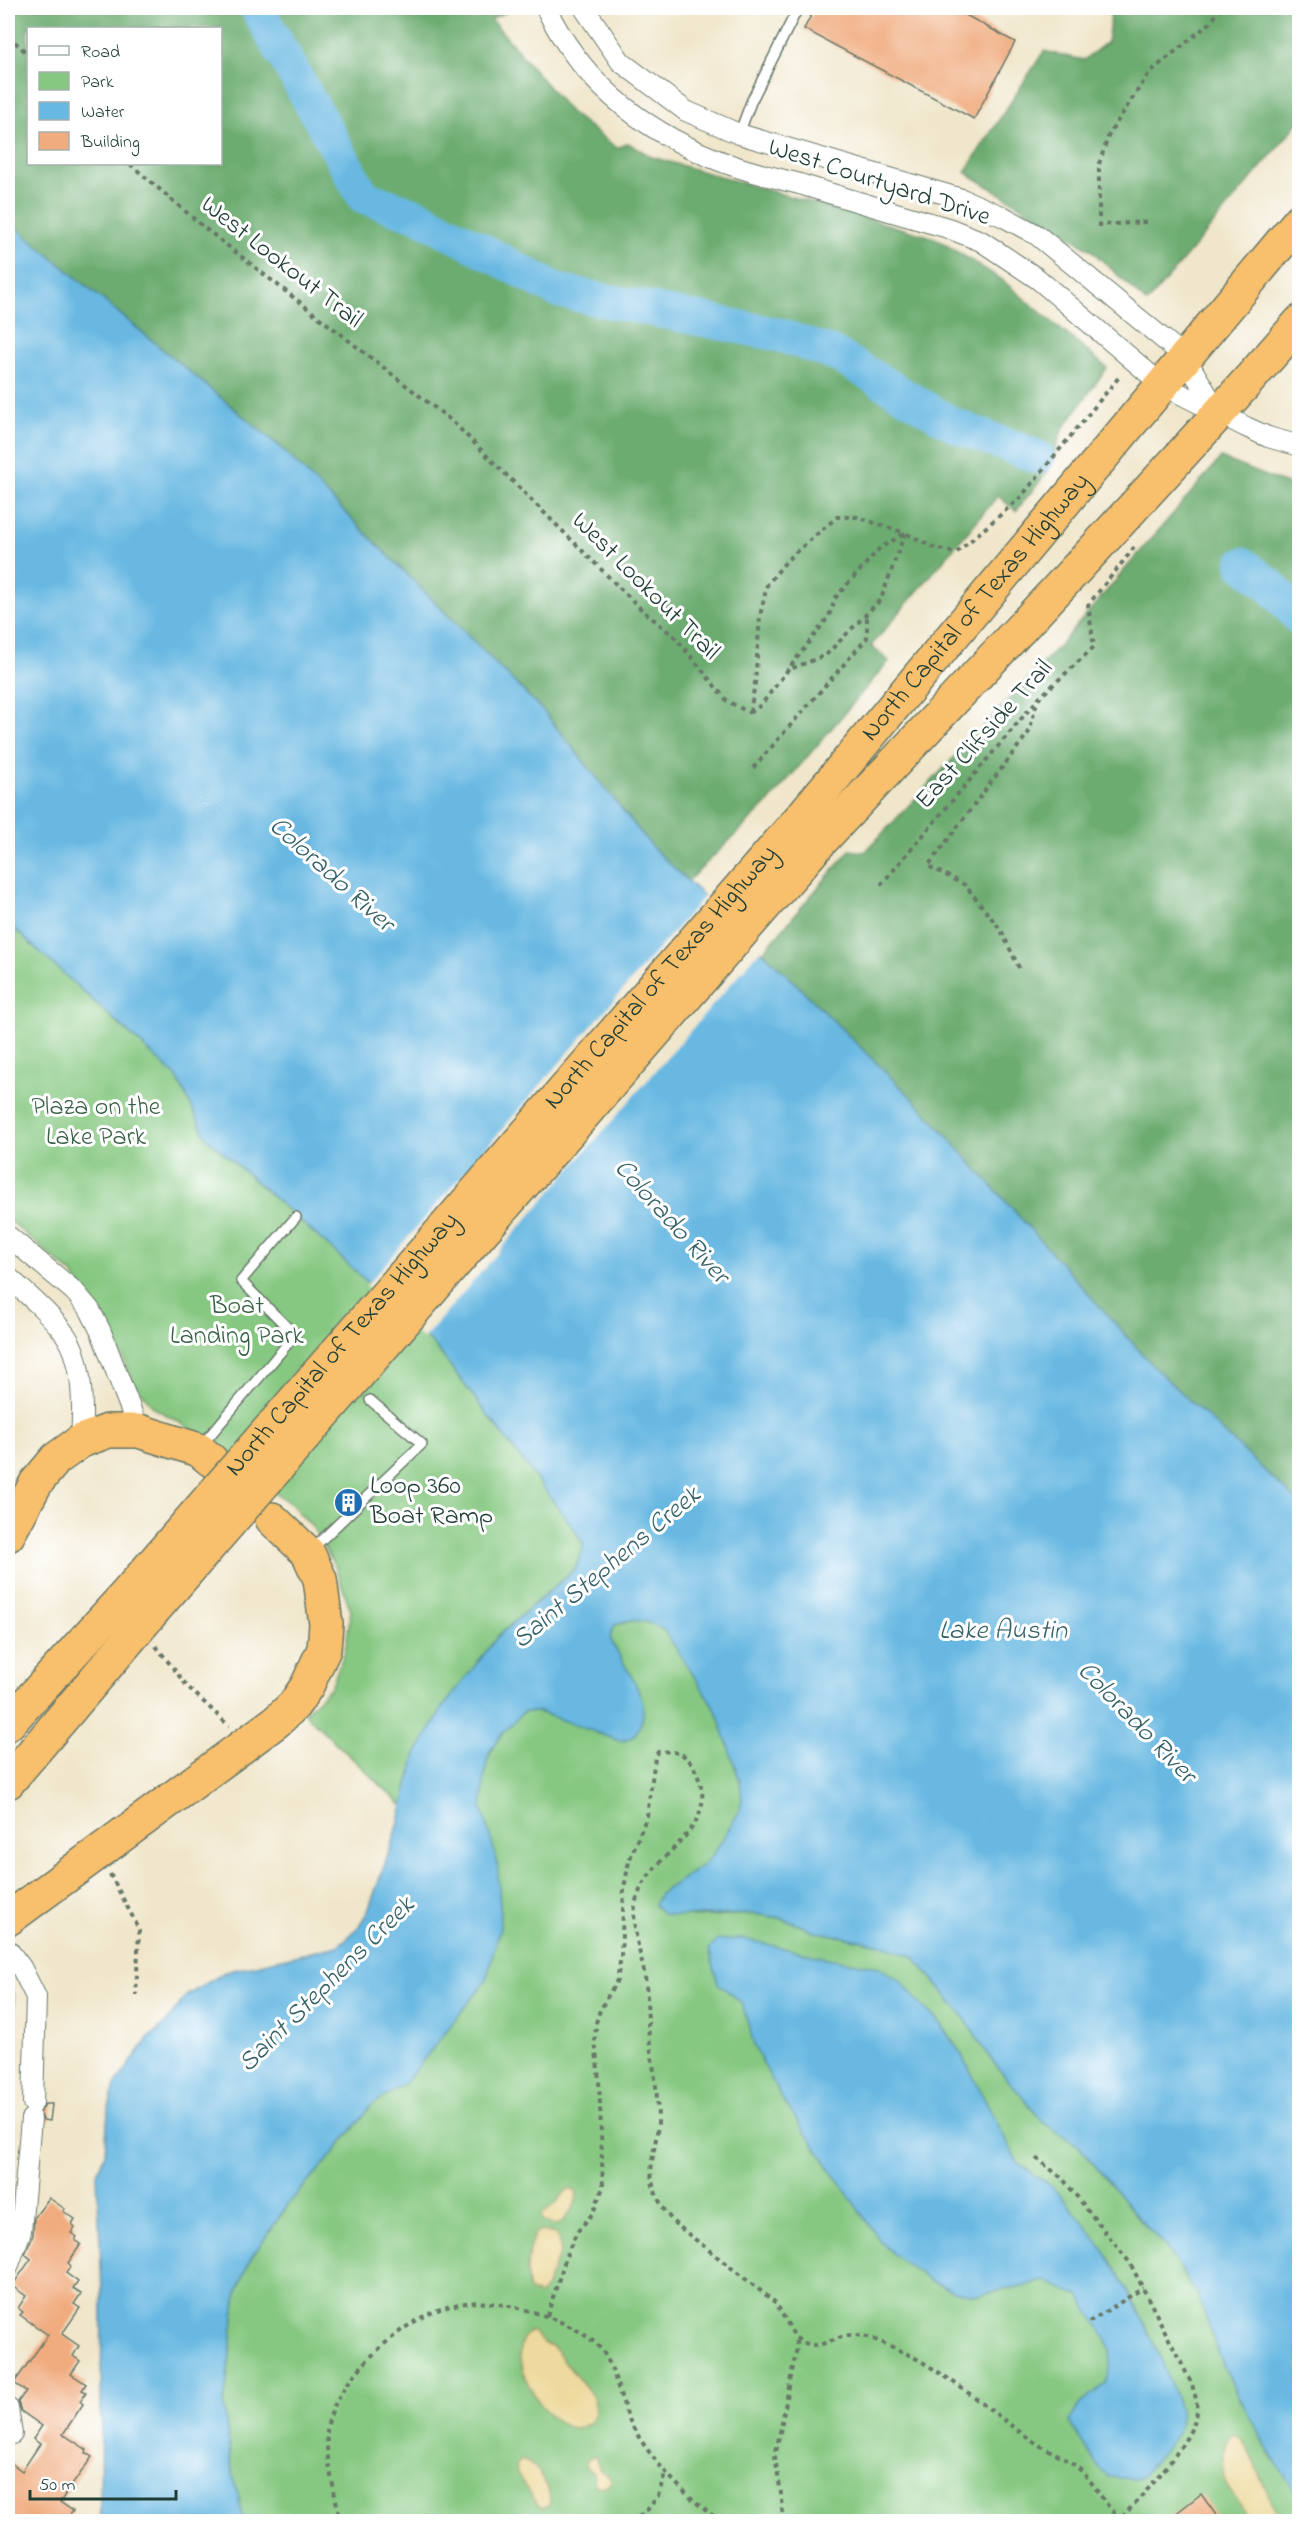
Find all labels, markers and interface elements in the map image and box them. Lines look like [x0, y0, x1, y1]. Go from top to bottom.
legend [27, 27, 222, 165]
text: Road [81, 40, 120, 66]
text: Park [81, 70, 114, 96]
text: Water [81, 100, 125, 126]
street label: West Courtyard Drive [763, 129, 995, 237]
text: Building [80, 130, 140, 157]
street label: West Lookout Trail [192, 187, 370, 339]
street label: North Capital of Texas Highway [853, 465, 1100, 750]
street label: West Lookout Trail [562, 504, 728, 670]
street label: East Clifside Trail [907, 652, 1063, 818]
water label: Colorado River [260, 808, 405, 944]
street label: North Capital of Texas Highway [536, 837, 787, 1119]
park label: Plaza on the Lake Park [32, 1089, 161, 1157]
water label: Colorado River [604, 1151, 740, 1296]
street label: North Capital of Texas Highway [217, 1204, 469, 1486]
park label: Boat Landing Park [170, 1288, 304, 1356]
place label: Loop 360 Boat Ramp [369, 1468, 493, 1536]
water label: Saint Stephens Creek [504, 1476, 711, 1659]
building icon: Loop 360 Boat Ramp [333, 1486, 365, 1518]
water label: Lake Austin [939, 1612, 1068, 1651]
water label: Colorado River [1067, 1653, 1207, 1796]
water label: Saint Stephens Creek [230, 1887, 425, 2082]
scale bar [30, 2463, 176, 2501]
text: 50 m [39, 2473, 76, 2499]

